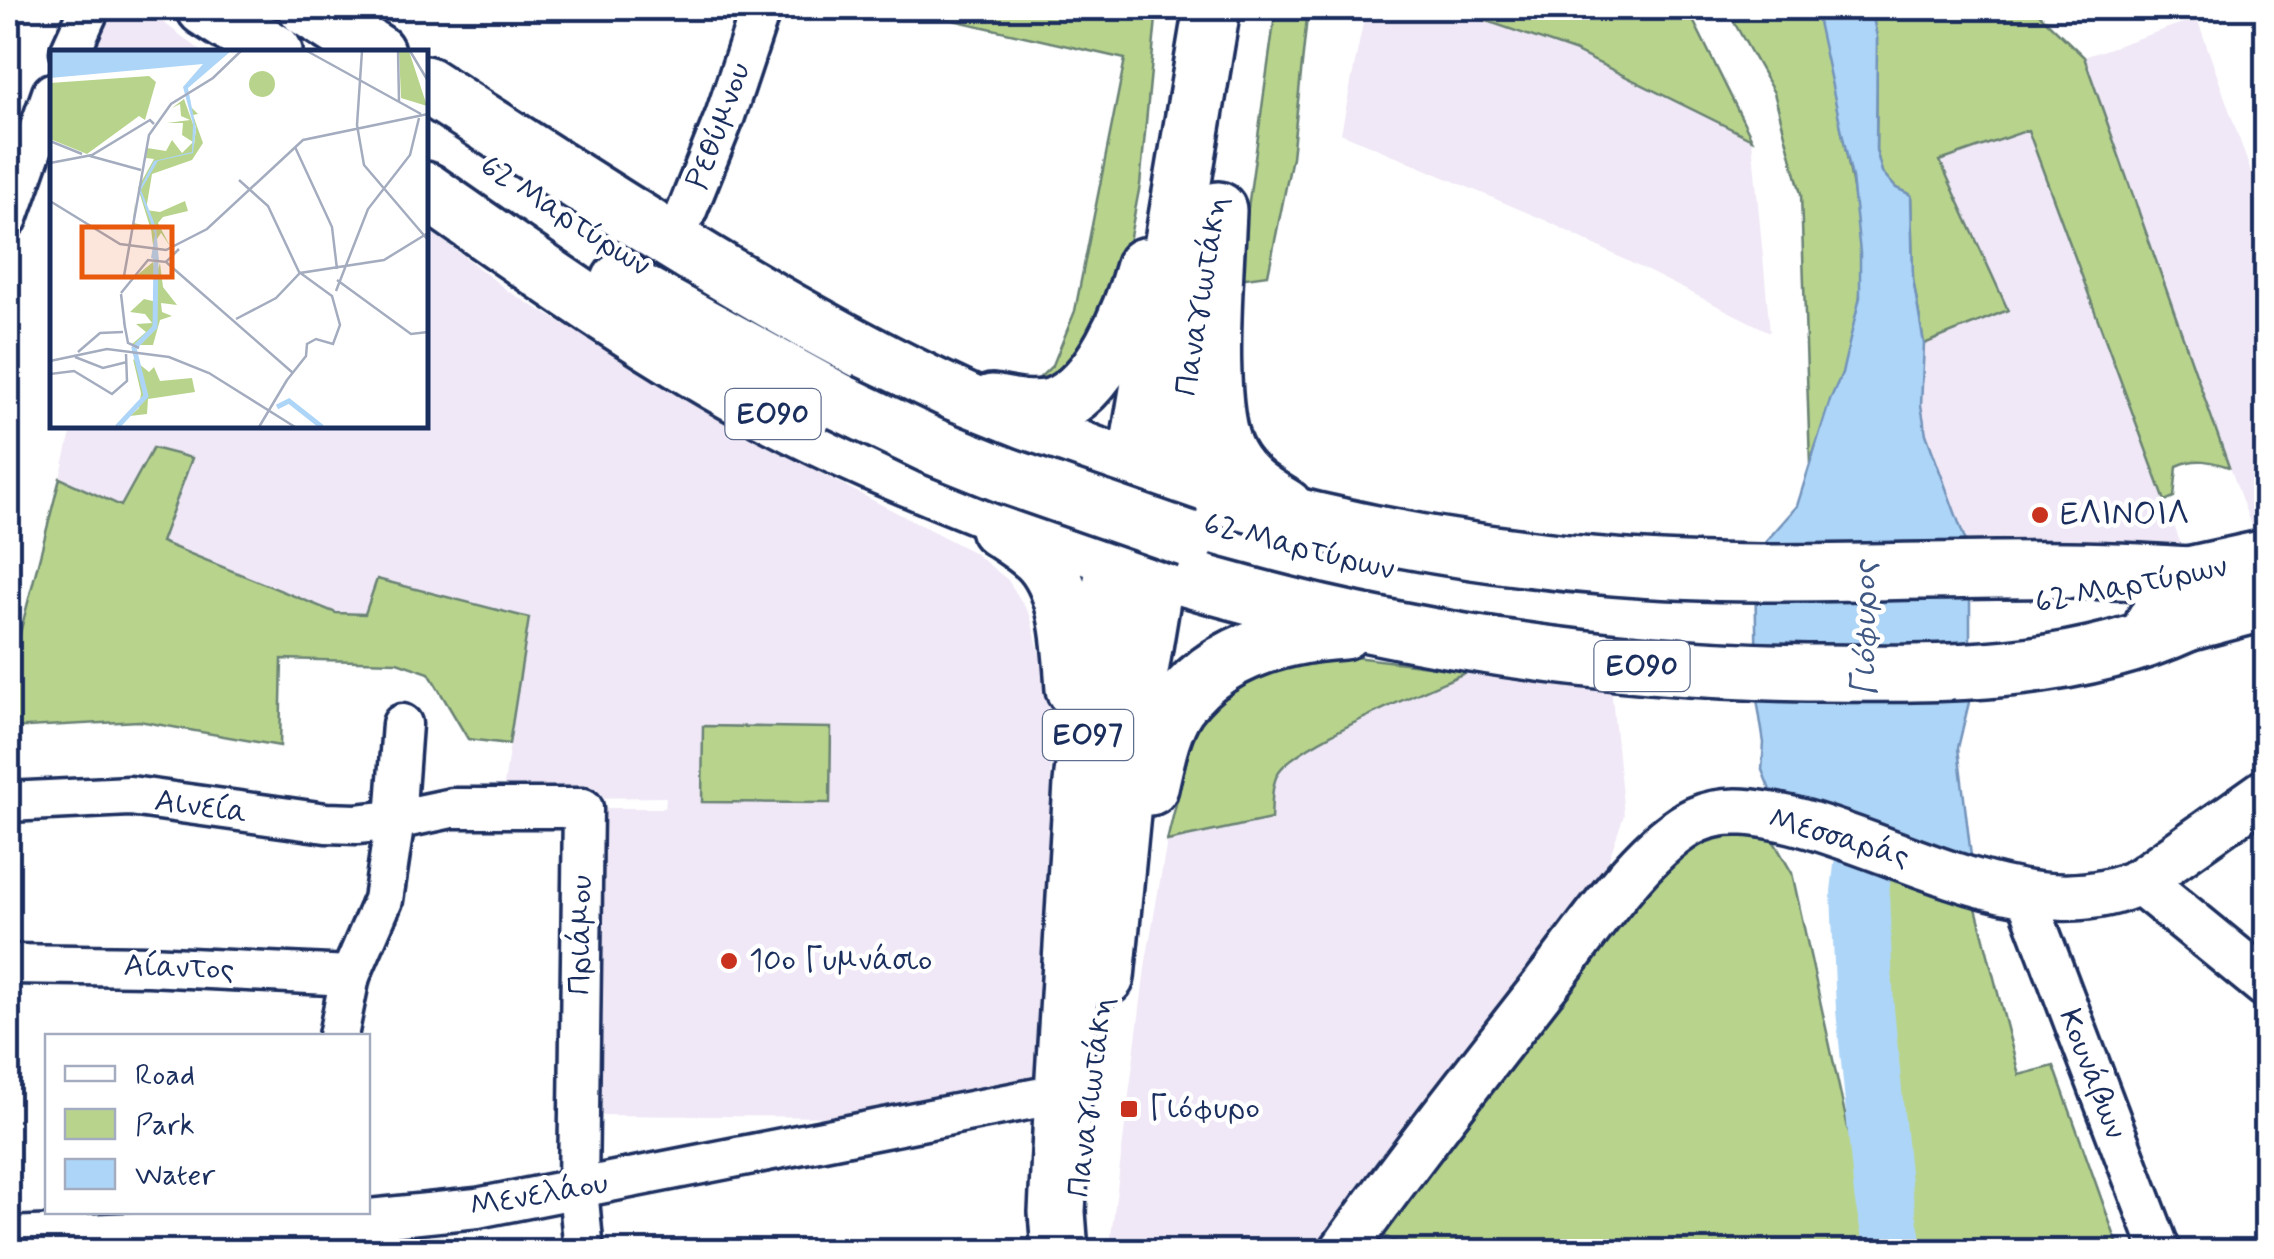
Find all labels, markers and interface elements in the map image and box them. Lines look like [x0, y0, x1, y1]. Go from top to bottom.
inset map [50, 50, 428, 428]
street label: Ρεθύμνου [677, 57, 761, 195]
street label: 62 Μαρτύρων [472, 145, 658, 287]
street label: Παναγιωτάκη [1165, 193, 1239, 399]
road number: ΕΟ90 [726, 389, 820, 439]
place label: ΕΛΙΝΟΙΛ [2060, 494, 2189, 536]
street label: 62 Μαρτύρων [1199, 503, 1399, 591]
marker: ΕΛΙΝΟΙΛ [2029, 504, 2051, 526]
street label: 62 Μαρτύρων [2031, 546, 2231, 624]
water label: Γιόφυρος [1842, 559, 1888, 697]
road number: ΕΟ90 [1594, 641, 1690, 691]
road number: ΕΟ97 [1043, 710, 1133, 760]
street label: Αινεία [152, 780, 250, 834]
street label: Μεσσαράς [1764, 798, 1914, 878]
street label: Πριάμου [559, 875, 603, 995]
place label: 10ο Γυμνάσιο [749, 940, 932, 982]
street label: Αίαντος [123, 945, 235, 991]
marker: 10ο Γυμνάσιο [718, 950, 740, 972]
street label: Παναγιωτάκη [1058, 994, 1124, 1200]
street label: Κουνάβων [2048, 1003, 2136, 1145]
legend [45, 1034, 370, 1214]
text: Road [135, 1056, 195, 1095]
place label: Γιόφυρο [1149, 1088, 1260, 1130]
marker: Γιόφυρο [1118, 1098, 1140, 1120]
text: Park [135, 1106, 195, 1145]
text: Water [135, 1156, 216, 1195]
street label: Μενελάου [467, 1162, 611, 1228]

